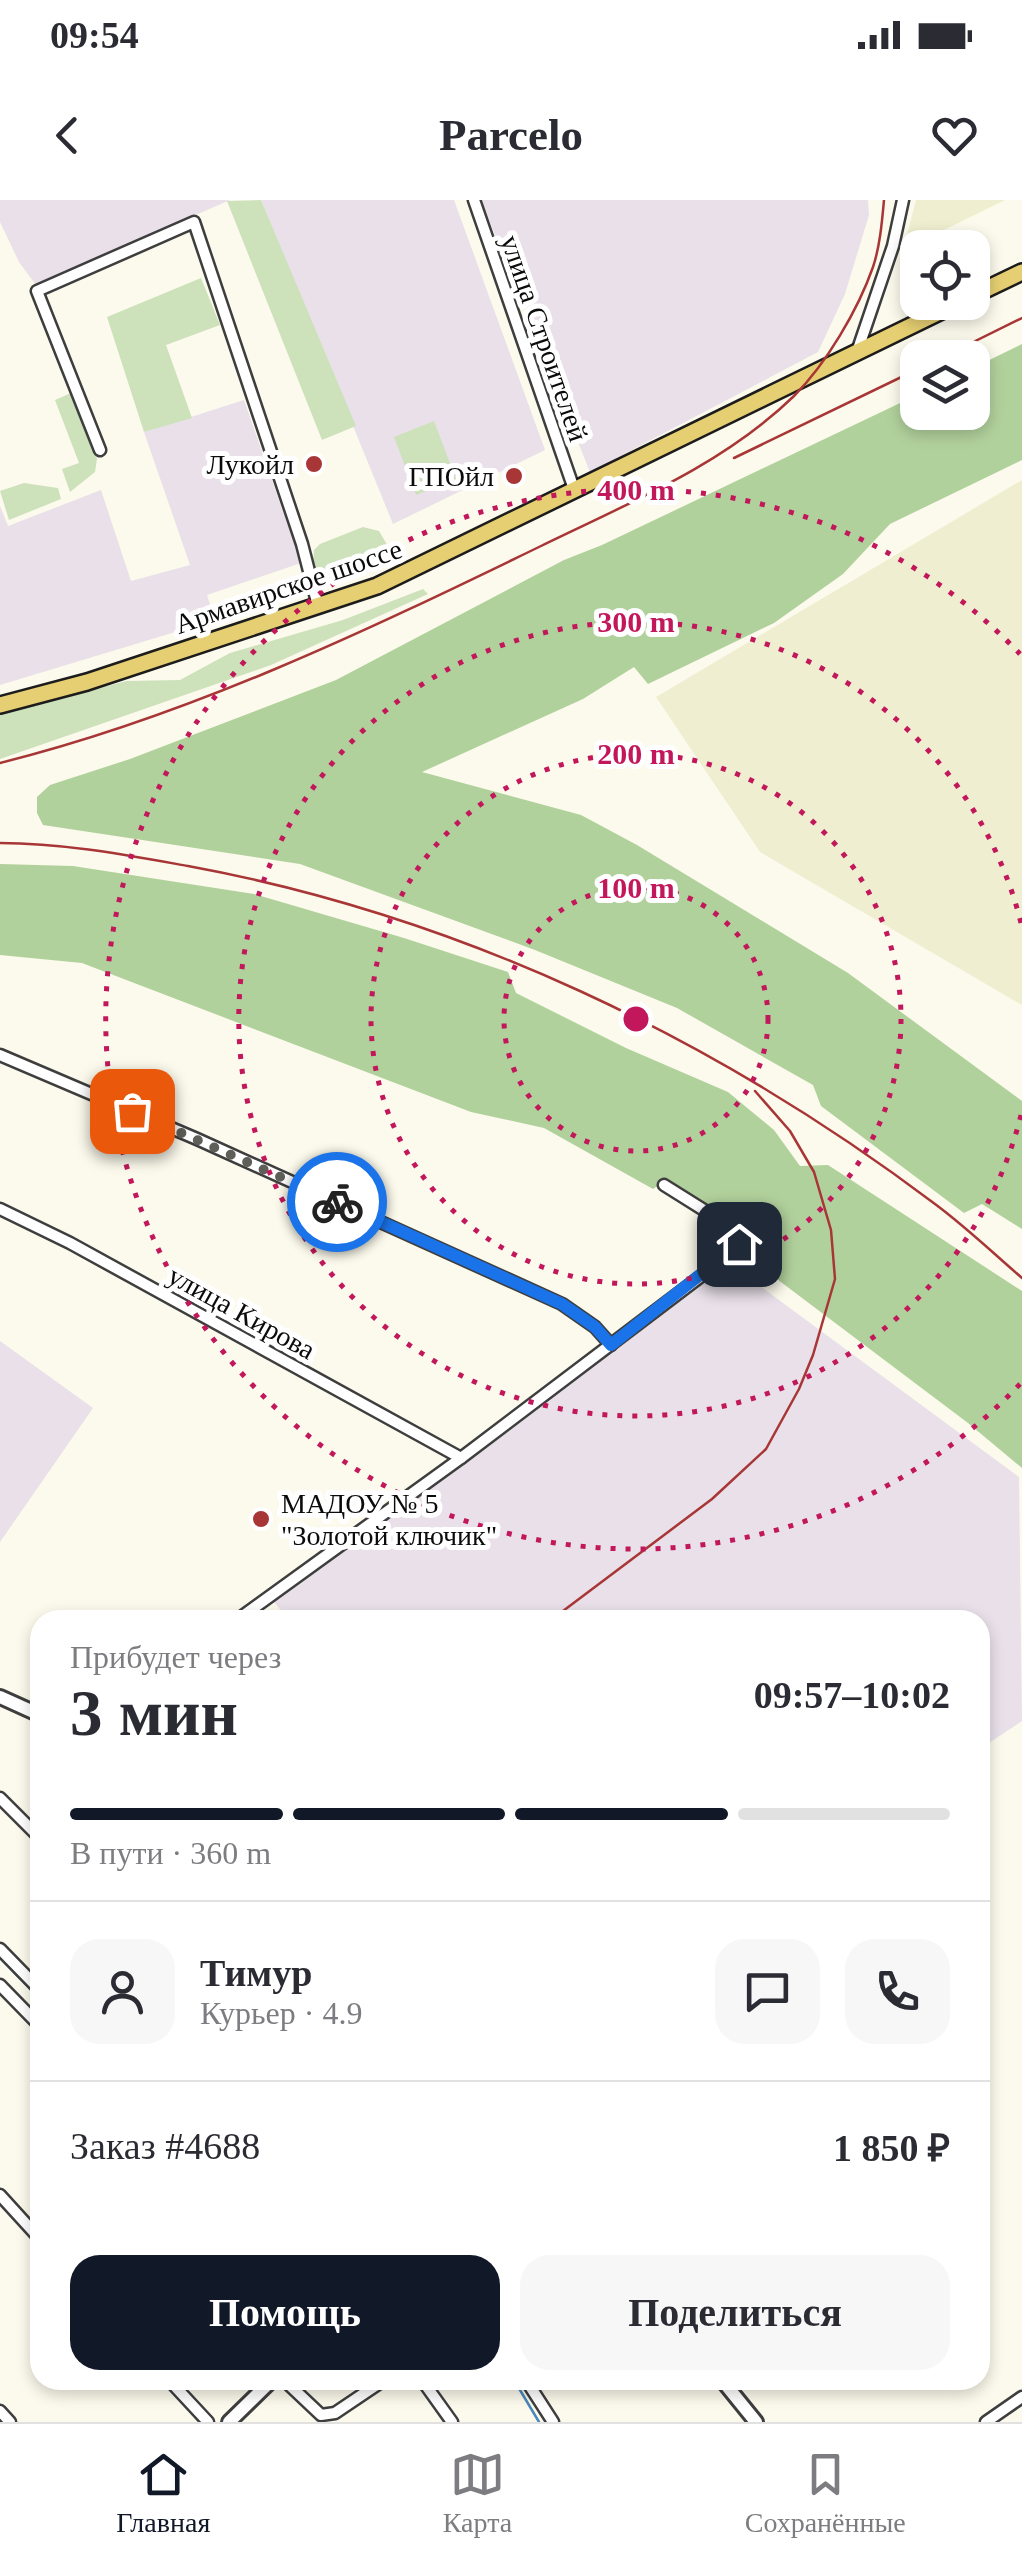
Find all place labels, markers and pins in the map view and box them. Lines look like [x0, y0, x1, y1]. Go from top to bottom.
place label: Лукойл [207, 449, 294, 480]
marker: Лукойл [303, 453, 325, 475]
place label: ГПОйл [408, 461, 494, 492]
marker: ГПОйл [503, 465, 525, 487]
centre of rings [618, 1001, 654, 1037]
pin [90, 1069, 175, 1154]
pin [697, 1202, 782, 1287]
place label: МАДОУ № 5 "Золотой ключик" [281, 1488, 497, 1551]
marker: МАДОУ № 5 "Золотой ключик" [250, 1508, 272, 1530]

